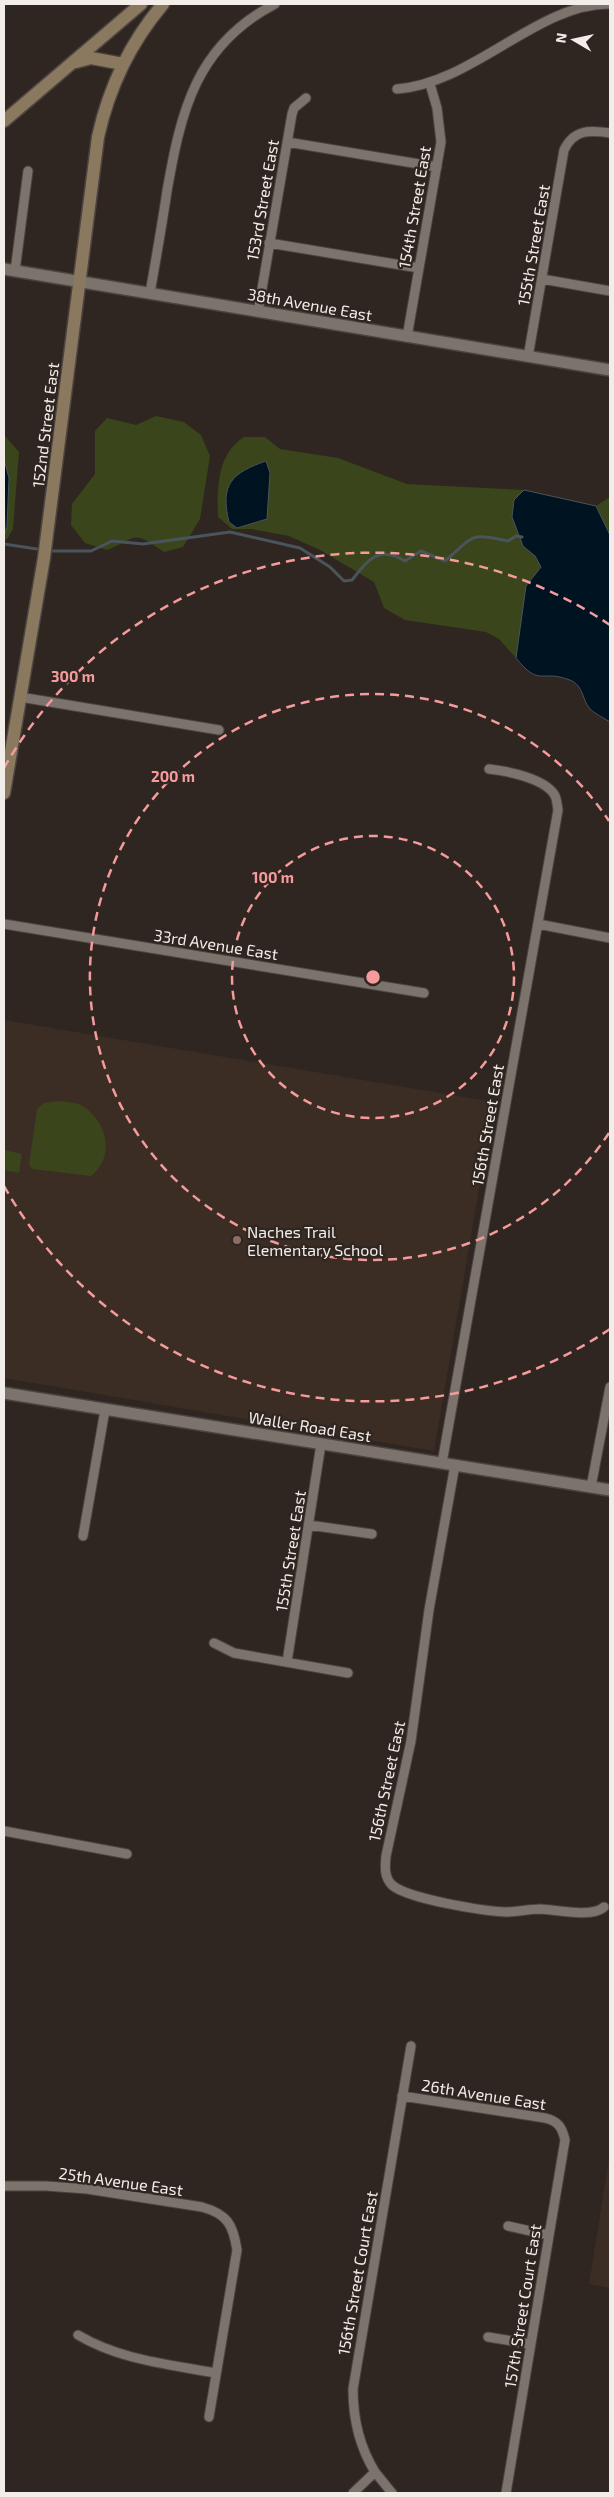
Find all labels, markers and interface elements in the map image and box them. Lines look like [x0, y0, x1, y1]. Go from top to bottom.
north arrow [549, 15, 599, 65]
text: N [551, 32, 570, 44]
street label: 153rd Street East [242, 138, 282, 262]
street label: 154th Street East [394, 144, 434, 270]
street label: 155th Street East [513, 183, 553, 307]
street label: 38th Avenue East [246, 284, 374, 324]
street label: 152nd Street East [28, 361, 62, 489]
text: 300 m [51, 667, 95, 685]
text: 200 m [151, 767, 195, 785]
text: 100 m [252, 868, 294, 886]
street label: 33rd Avenue East [153, 925, 279, 963]
centre of rings [364, 968, 382, 986]
street label: 156th Street East [467, 1063, 507, 1187]
place label: Naches Trail Elementary School [247, 1222, 383, 1259]
marker: Naches Trail Elementary School [231, 1234, 243, 1246]
street label: Waller Road East [247, 1407, 373, 1445]
street label: 155th Street East [271, 1489, 309, 1613]
street label: 156th Street East [364, 1719, 408, 1843]
street label: 26th Avenue East [420, 2075, 548, 2113]
street label: 25th Avenue East [58, 2163, 184, 2199]
street label: 156th Street Court East [333, 2189, 381, 2357]
street label: 157th Street Court East [500, 2223, 544, 2389]

